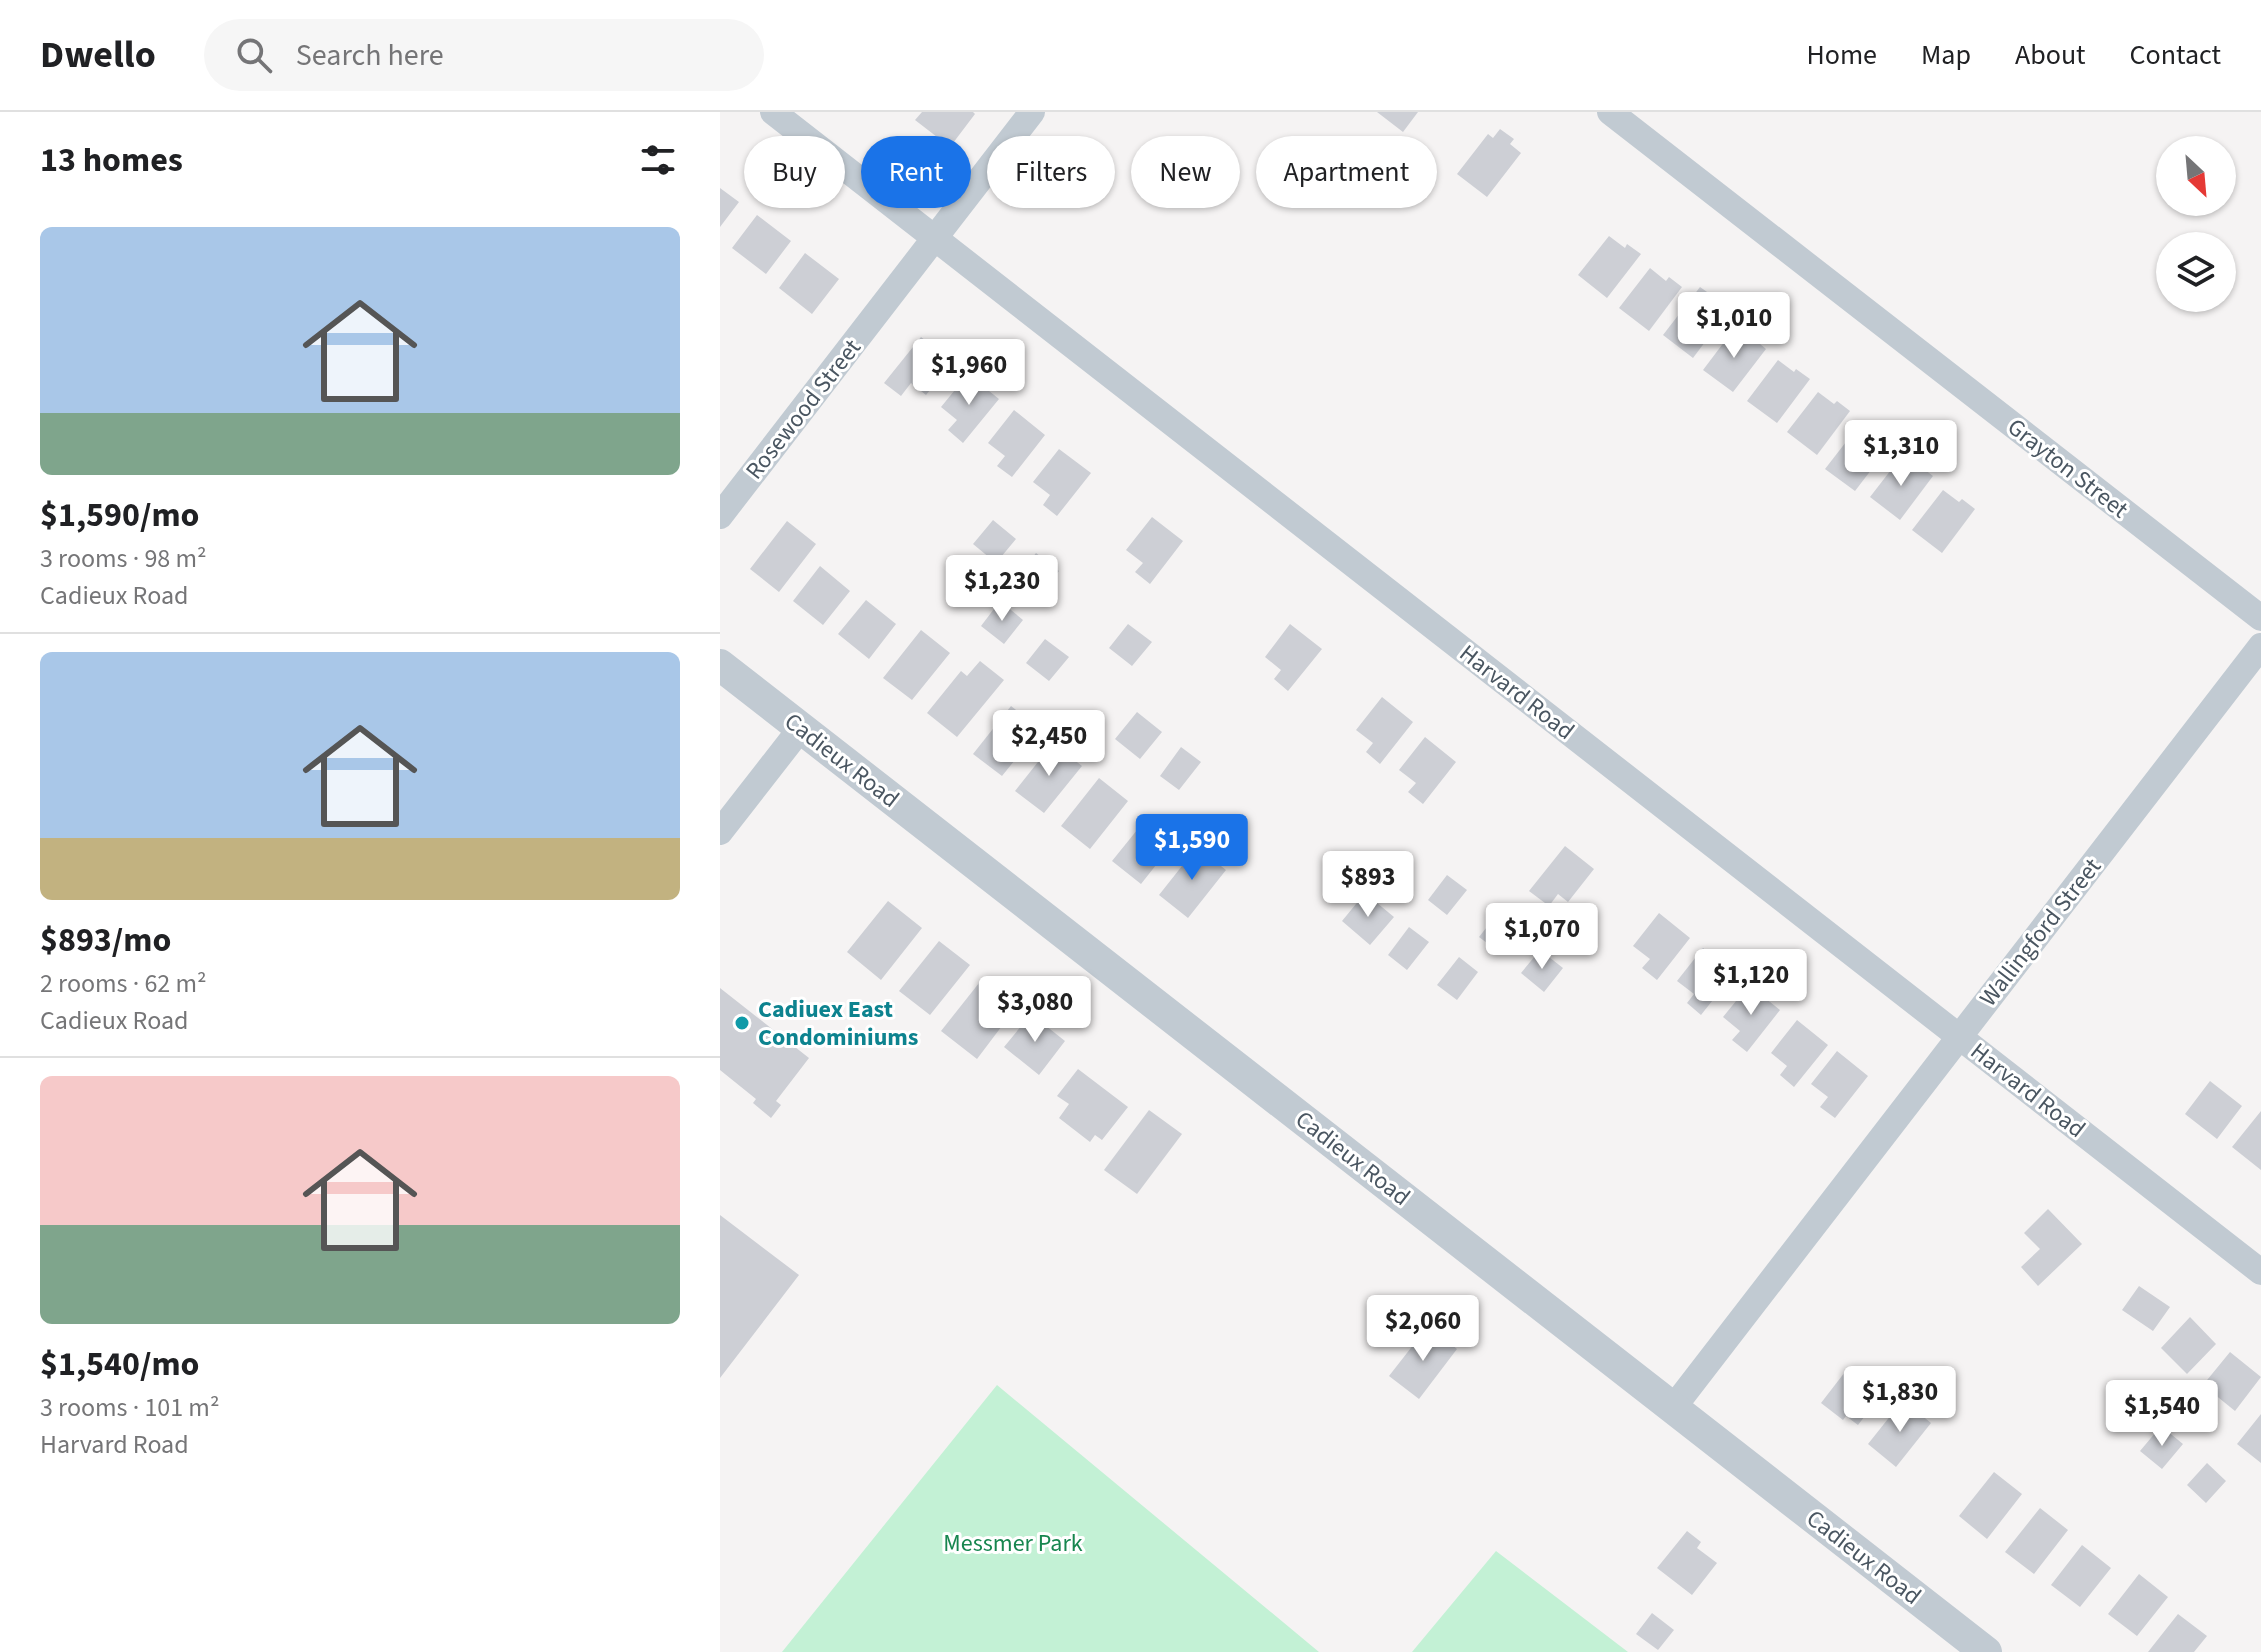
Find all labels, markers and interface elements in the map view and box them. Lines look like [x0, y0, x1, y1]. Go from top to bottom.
search box [204, 19, 764, 91]
text: Dwello [40, 28, 156, 82]
icon: search [232, 33, 276, 77]
text: Search here [296, 34, 444, 77]
text: Home [1806, 35, 1877, 75]
text: Map [1921, 35, 1971, 75]
text: About [2015, 35, 2086, 75]
text: Contact [2130, 35, 2221, 75]
text: 13 homes [40, 136, 183, 185]
chip: Buy [744, 136, 845, 208]
chip: Rent [861, 136, 971, 208]
chip: Filters [987, 136, 1115, 208]
chip: New [1131, 136, 1240, 208]
chip: Apartment [1256, 136, 1437, 208]
north arrow [2156, 136, 2236, 216]
map controls [2156, 136, 2236, 312]
icon: filters [636, 138, 680, 182]
button: layers [2156, 232, 2236, 312]
icon: home [288, 279, 432, 423]
pin: $1,010 [1669, 292, 1799, 360]
text: $1,010 [1696, 299, 1772, 336]
street label: Rosewood Street [737, 332, 869, 487]
pin: $1,960 [904, 339, 1034, 407]
text: $1,960 [931, 346, 1007, 383]
street label: Grayton Street [2000, 410, 2135, 527]
pin: $1,310 [1836, 420, 1966, 488]
text: $1,310 [1863, 427, 1939, 464]
text: $1,590/mo [40, 491, 200, 540]
text: 3 rooms · 98 m² [40, 540, 207, 577]
pin: $1,230 [937, 555, 1067, 623]
text: $1,230 [964, 562, 1040, 599]
text: Cadieux Road [40, 577, 188, 614]
street label: Harvard Road [1452, 636, 1582, 748]
icon: home [288, 704, 432, 848]
street label: Cadieux Road [777, 704, 906, 816]
pin: $2,450 [984, 710, 1114, 778]
text: $2,450 [1011, 717, 1087, 754]
pin: $1,590 [1127, 814, 1257, 882]
text: $1,590 [1154, 821, 1230, 858]
pin: $893 [1321, 851, 1415, 919]
street label: Wallingford Street [1971, 851, 2110, 1014]
text: $893 [1341, 858, 1395, 895]
pin: $1,070 [1477, 903, 1607, 971]
text: $1,070 [1504, 910, 1580, 947]
text: $893/mo [40, 916, 171, 965]
pin: $1,120 [1686, 949, 1816, 1017]
text: $1,120 [1713, 956, 1789, 993]
text: 2 rooms · 62 m² [40, 965, 207, 1002]
pin: $3,080 [970, 976, 1100, 1044]
text: $3,080 [997, 983, 1073, 1020]
place label: Cadiuex East Condominiums [758, 992, 918, 1055]
text: Cadieux Road [40, 1002, 188, 1039]
marker: Cadiuex East Condominiums [733, 1014, 751, 1032]
street label: Harvard Road [1963, 1034, 2093, 1146]
street label: Cadieux Road [1288, 1102, 1417, 1214]
icon: home [288, 1128, 432, 1272]
pin: $2,060 [1358, 1295, 1488, 1363]
text: $2,060 [1385, 1302, 1461, 1339]
text: $1,540/mo [40, 1340, 200, 1389]
pin: $1,830 [1835, 1366, 1965, 1434]
text: $1,830 [1862, 1373, 1938, 1410]
pin: $1,540 [2097, 1380, 2227, 1448]
text: $1,540 [2124, 1387, 2200, 1424]
text: 3 rooms · 101 m² [40, 1389, 219, 1426]
text: Harvard Road [40, 1426, 189, 1463]
street label: Cadieux Road [1799, 1501, 1928, 1613]
park label: Messmer Park [943, 1526, 1083, 1561]

